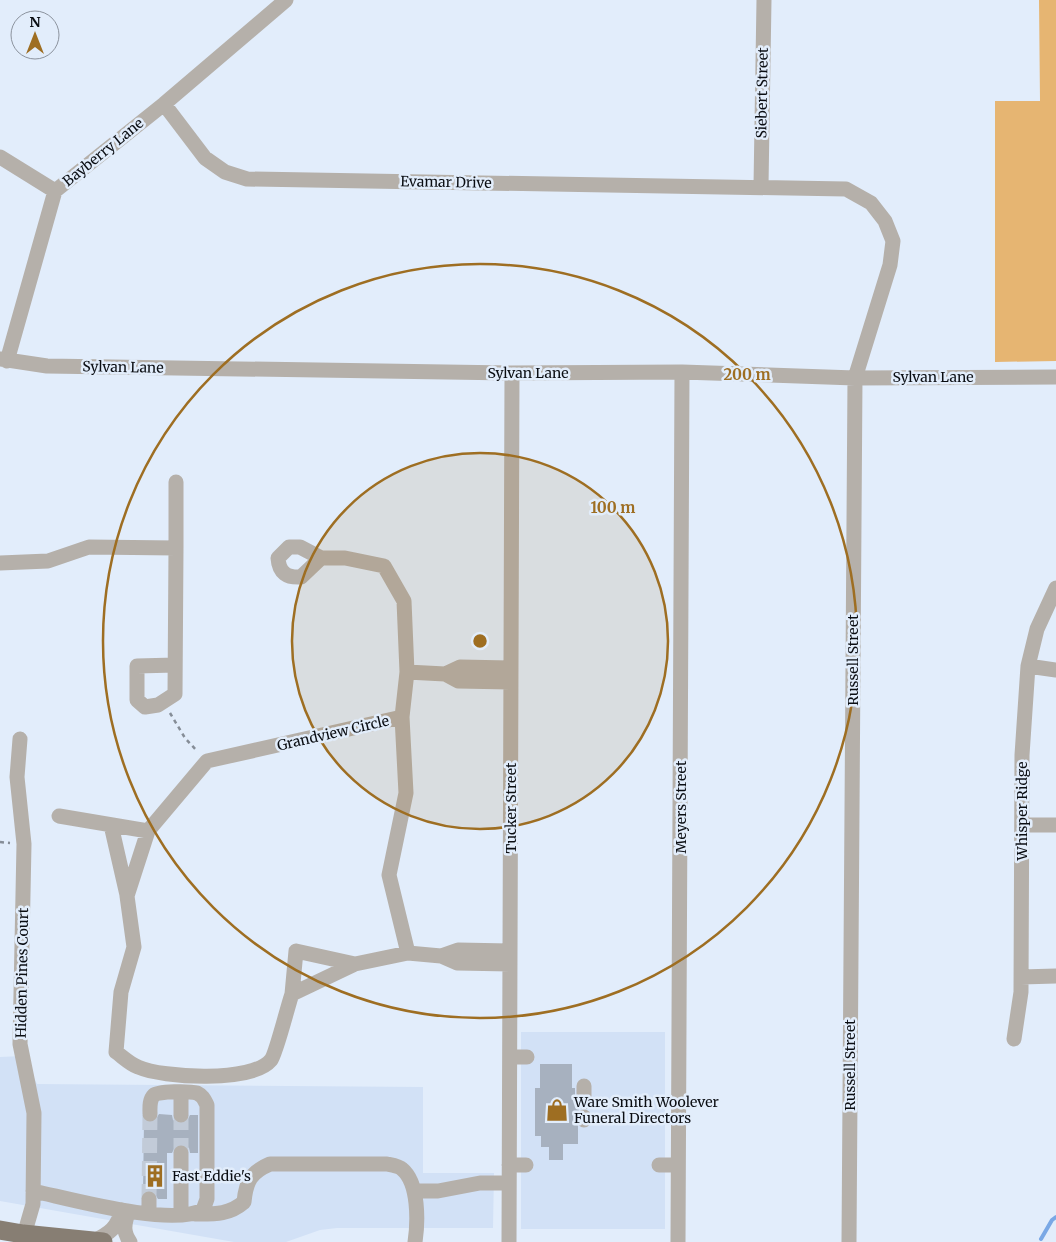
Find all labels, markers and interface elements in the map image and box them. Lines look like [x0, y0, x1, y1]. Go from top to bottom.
north arrow [10, 10, 60, 60]
text: N [29, 13, 41, 31]
street label: Siebert Street [752, 47, 772, 139]
street label: Bayberry Lane [59, 114, 147, 190]
street label: Evamar Drive [400, 172, 492, 192]
street label: Sylvan Lane [82, 357, 164, 377]
street label: Sylvan Lane [487, 364, 569, 382]
text: 200 m [723, 365, 771, 384]
street label: Sylvan Lane [892, 368, 974, 386]
text: 100 m [591, 498, 635, 517]
street label: Russell Street [844, 614, 862, 706]
centre of rings [471, 632, 489, 650]
street label: Grandview Circle [275, 711, 391, 755]
street label: Meyers Street [672, 760, 690, 853]
street label: Tucker Street [502, 762, 520, 853]
street label: Whisper Ridge [1013, 762, 1031, 861]
street label: Hidden Pines Court [12, 907, 32, 1038]
street label: Russell Street [841, 1019, 859, 1111]
place label: Ware Smith Woolever Funeral Directors [573, 1093, 719, 1127]
shop icon: Ware Smith Woolever Funeral Directors [544, 1097, 570, 1123]
building icon: Fast Eddie's [142, 1163, 168, 1189]
place label: Fast Eddie's [172, 1167, 251, 1185]

